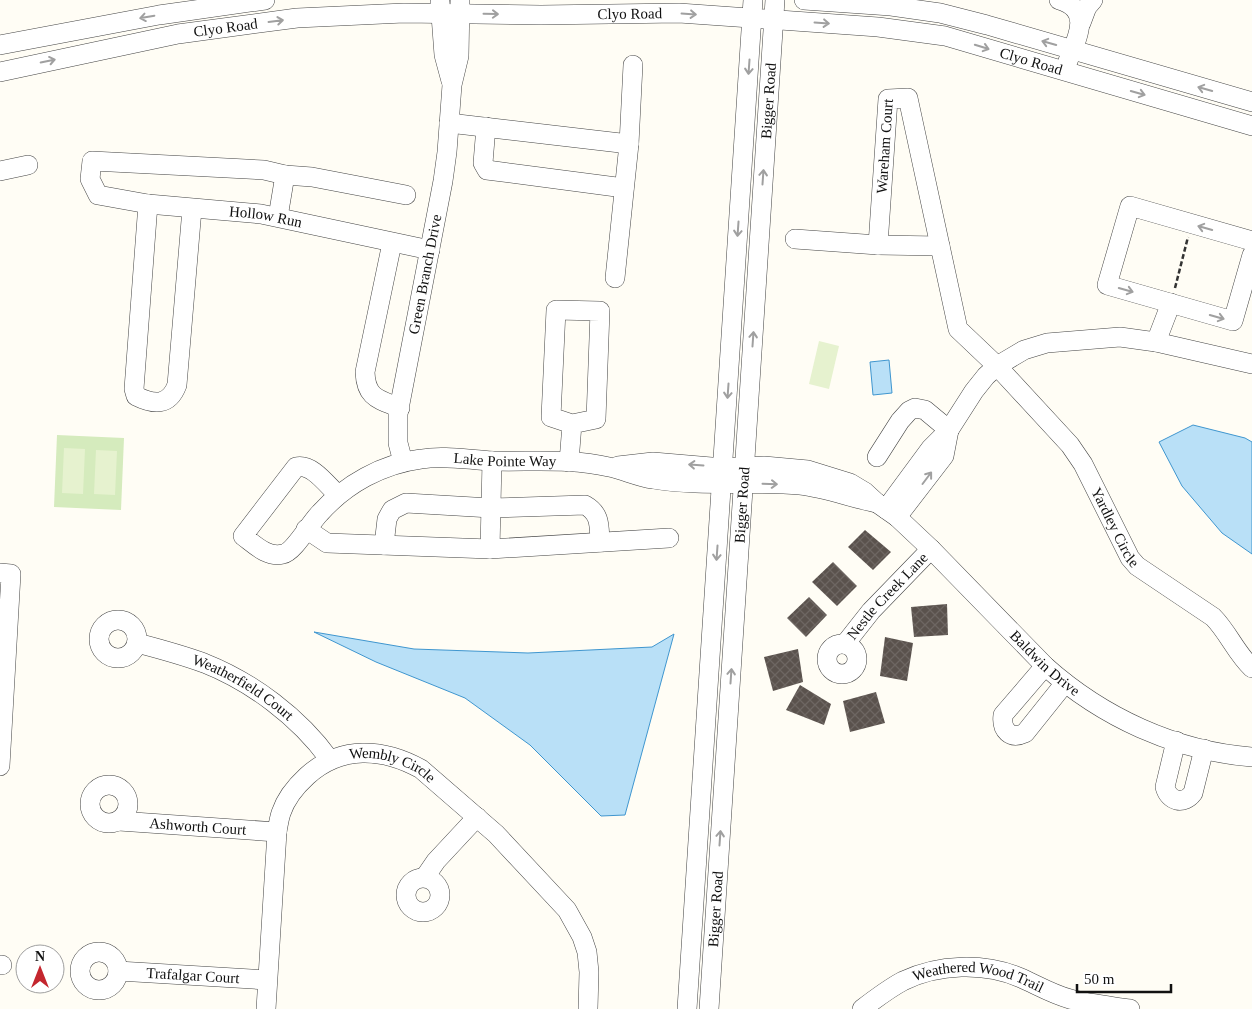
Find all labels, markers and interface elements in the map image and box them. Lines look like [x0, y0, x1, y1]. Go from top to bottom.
street label: Clyo Road [597, 5, 663, 22]
one-way arrow [482, 9, 499, 19]
one-way arrow [680, 9, 696, 19]
one-way arrow [140, 13, 156, 23]
street label: Clyo Road [192, 15, 259, 40]
one-way arrow [268, 16, 284, 26]
one-way arrow [814, 18, 830, 28]
one-way arrow [1042, 38, 1058, 48]
one-way arrow [974, 43, 990, 53]
street label: Clyo Road [998, 44, 1065, 78]
one-way arrow [39, 56, 55, 66]
one-way arrow [744, 58, 753, 74]
street label: Bigger Road [758, 62, 779, 140]
one-way arrow [1198, 83, 1214, 93]
one-way arrow [1130, 89, 1146, 99]
street label: Wareham Court [874, 97, 896, 194]
one-way arrow [759, 169, 768, 185]
street label: Hollow Run [228, 203, 304, 231]
street label: Green Branch Drive [406, 213, 444, 336]
one-way arrow [733, 221, 743, 237]
one-way arrow [1198, 222, 1214, 232]
one-way arrow [1118, 286, 1134, 296]
one-way arrow [1209, 312, 1225, 322]
one-way arrow [748, 331, 758, 347]
one-way arrow [723, 383, 732, 399]
street label: Lake Pointe Way [453, 450, 557, 469]
one-way arrow [688, 460, 704, 470]
street label: Bigger Road [731, 466, 752, 544]
one-way arrow [921, 472, 932, 485]
one-way arrow [762, 479, 778, 489]
street label: Yardley Circle [1088, 485, 1142, 571]
one-way arrow [712, 545, 721, 561]
street label: Nestle Creek Lane [844, 549, 931, 643]
street label: Baldwin Drive [1007, 627, 1083, 699]
street label: Weatherfield Court [190, 652, 297, 724]
one-way arrow [726, 668, 735, 684]
street label: Wembly Circle [348, 745, 439, 786]
street label: Ashworth Court [149, 815, 248, 838]
one-way arrow [715, 830, 725, 846]
street label: Bigger Road [705, 870, 726, 948]
north arrow [15, 944, 65, 994]
text: N [35, 949, 45, 964]
street label: Weathered Wood Trail [910, 959, 1046, 996]
scale bar [1077, 962, 1171, 994]
street label: Trafalgar Court [146, 965, 241, 986]
text: 50 m [1084, 971, 1115, 987]

